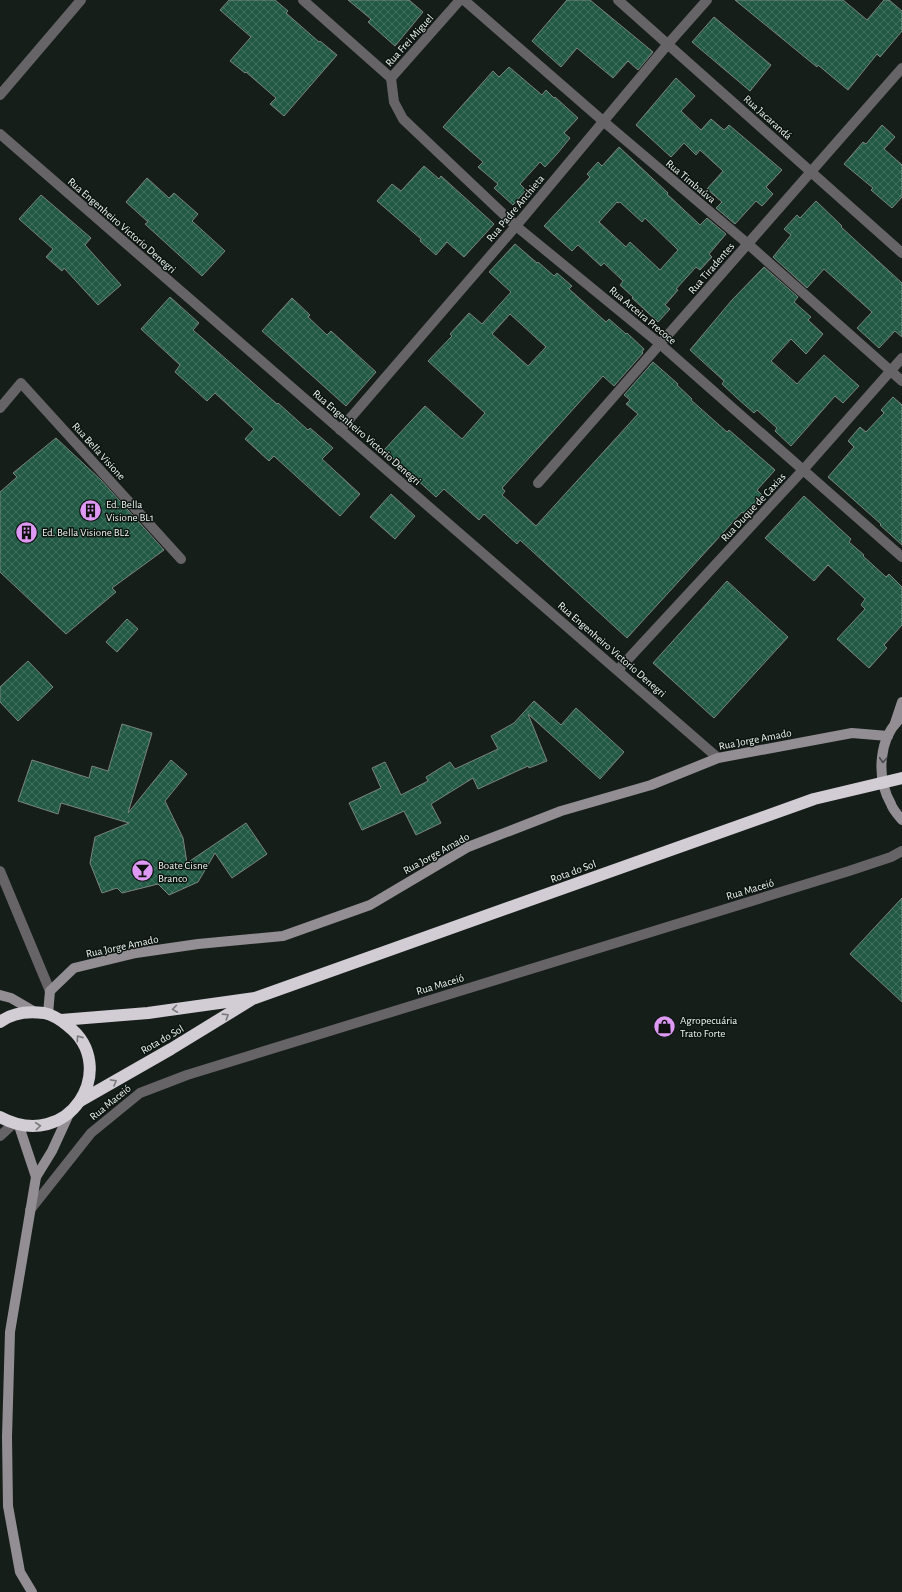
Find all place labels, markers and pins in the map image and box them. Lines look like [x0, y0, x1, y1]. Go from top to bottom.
building icon: Ed. Bella Visione BL1 [77, 497, 103, 523]
place label: Ed. Bella Visione BL1 [106, 499, 154, 523]
building icon: Ed. Bella Visione BL2 [13, 519, 39, 545]
place label: Ed. Bella Visione BL2 [42, 527, 129, 538]
bar icon: Boate Cisne Branco [130, 858, 156, 884]
place label: Boate Cisne Branco [158, 860, 208, 884]
shop icon: Agropecuária Trato Forte [652, 1013, 678, 1039]
place label: Agropecuária Trato Forte [680, 1015, 737, 1039]

